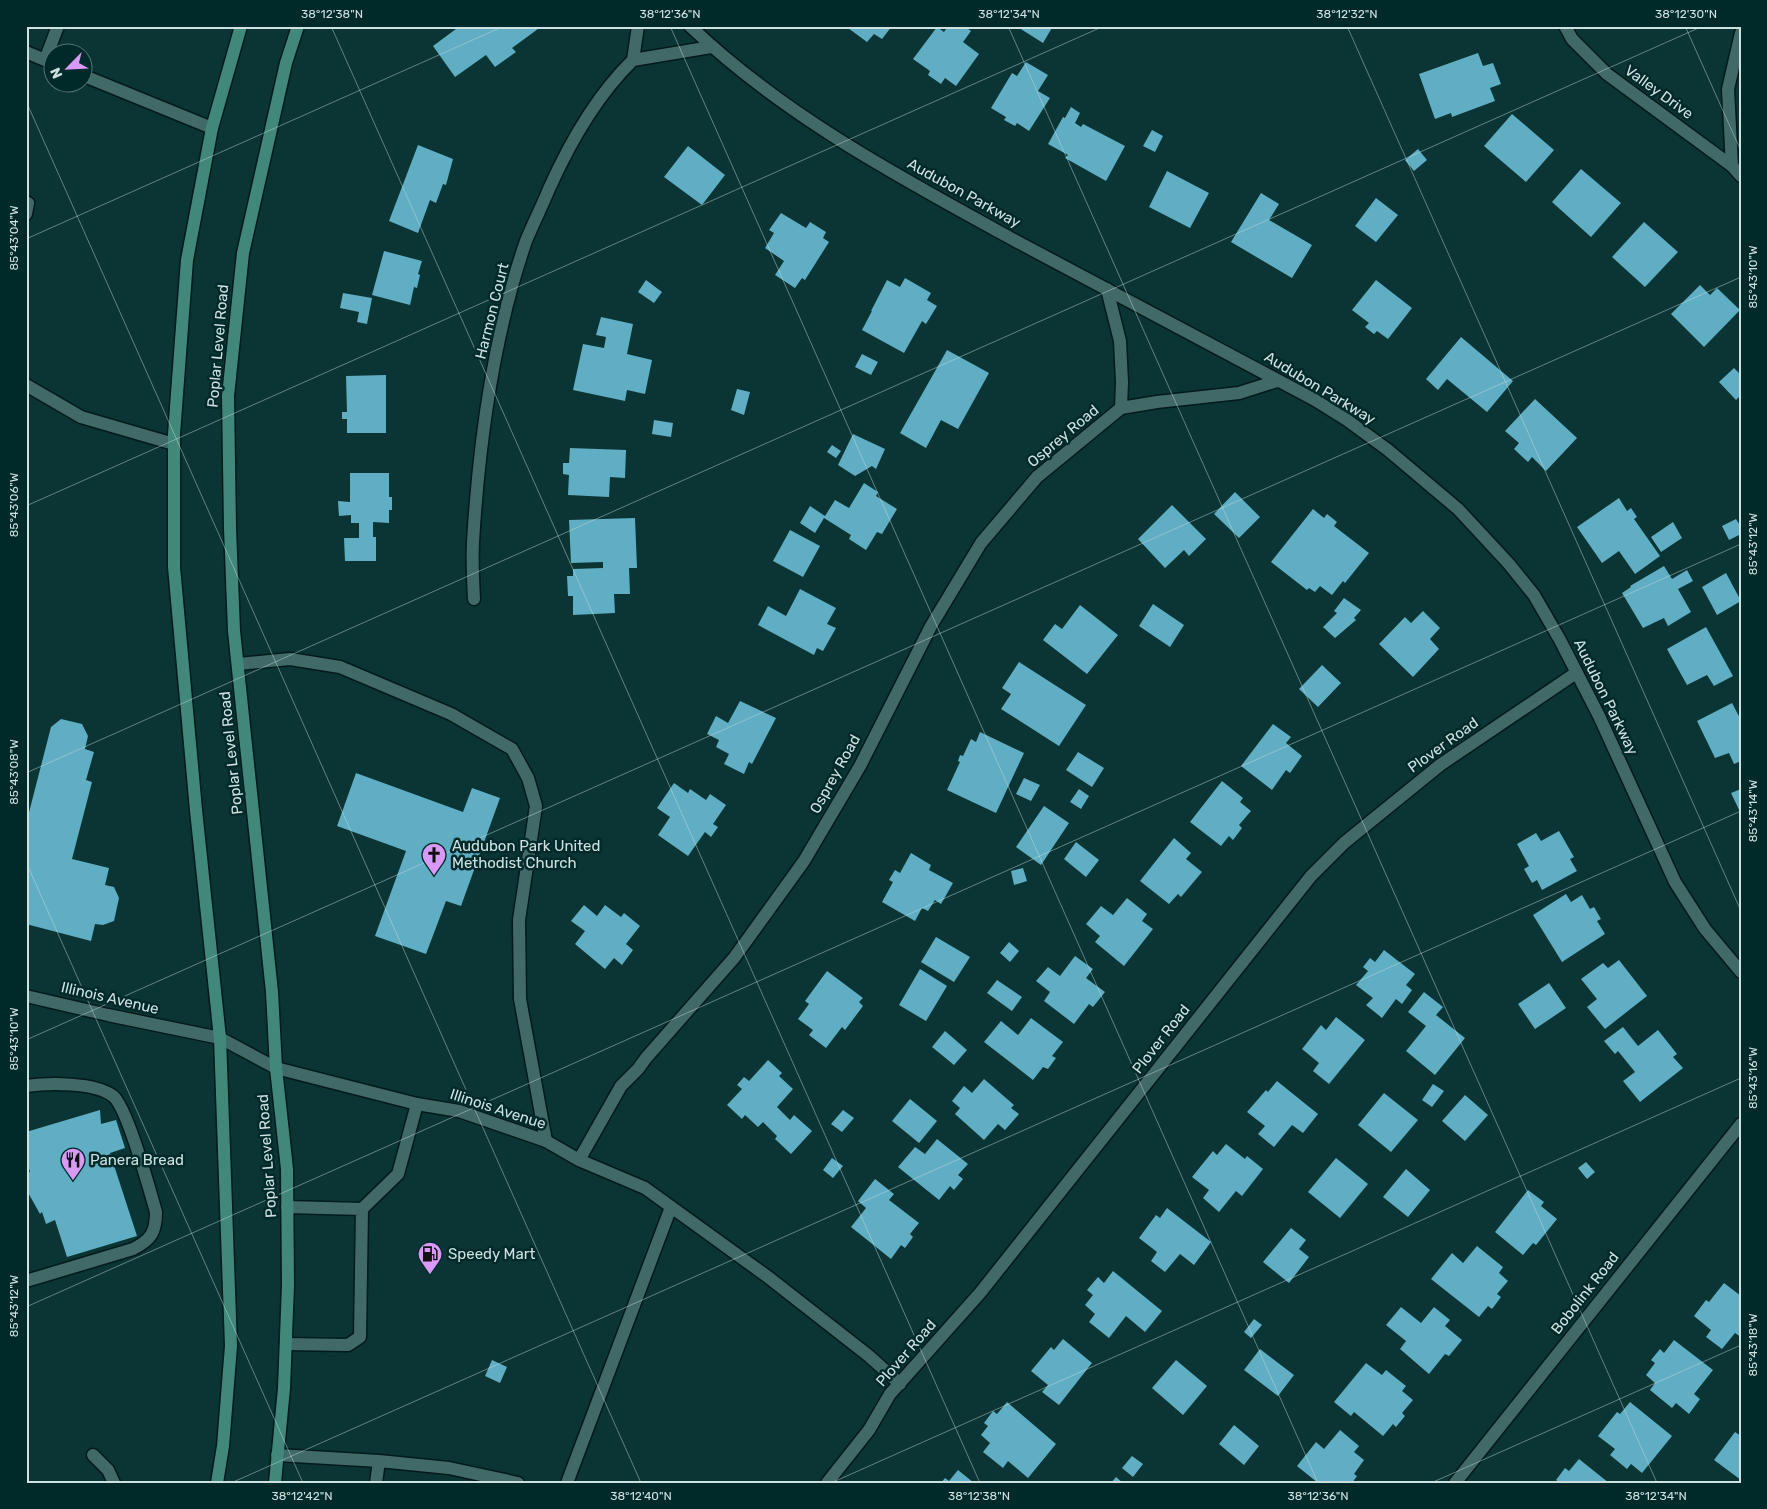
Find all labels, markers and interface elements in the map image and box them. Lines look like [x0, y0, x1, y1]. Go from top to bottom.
text: 38°12'38"N [301, 7, 363, 21]
text: 38°12'36"N [639, 7, 701, 21]
text: 38°12'34"N [978, 7, 1040, 21]
text: 38°12'32"N [1316, 7, 1378, 21]
text: 38°12'30"N [1655, 7, 1717, 21]
north arrow [42, 42, 92, 92]
street label: Valley Drive [1621, 61, 1697, 123]
text: N [47, 65, 66, 81]
street label: Audubon Parkway [904, 154, 1024, 232]
text: 85°43'04"W [7, 205, 21, 271]
text: 85°43'10"W [1746, 245, 1760, 309]
street label: Harmon Court [471, 261, 513, 361]
street label: Poplar Level Road [204, 284, 232, 408]
street label: Audubon Parkway [1261, 348, 1379, 428]
street label: Osprey Road [1024, 401, 1102, 471]
text: 85°43'06"W [7, 472, 21, 537]
text: 85°43'12"W [1746, 512, 1760, 575]
street label: Audubon Parkway [1570, 636, 1642, 758]
street label: Poplar Level Road [216, 691, 246, 815]
street label: Plover Road [1404, 713, 1482, 777]
street label: Osprey Road [806, 731, 864, 817]
text: 85°43'08"W [7, 739, 21, 805]
text: 85°43'14"W [1746, 779, 1760, 842]
place label: Audubon Park United Methodist Church [452, 837, 600, 872]
church icon: Audubon Park United Methodist Church [421, 842, 447, 876]
street label: Illinois Avenue [59, 978, 161, 1018]
street label: Plover Road [1128, 1001, 1194, 1077]
text: 85°43'10"W [7, 1007, 21, 1071]
text: 85°43'16"W [1746, 1047, 1760, 1109]
street label: Illinois Avenue [448, 1085, 548, 1133]
street label: Poplar Level Road [254, 1094, 280, 1218]
restaurant icon: Panera Bread [60, 1147, 86, 1181]
place label: Panera Bread [90, 1151, 184, 1169]
fuel station icon: Speedy Mart [417, 1241, 443, 1275]
place label: Speedy Mart [448, 1245, 535, 1263]
street label: Bobolink Road [1547, 1248, 1623, 1338]
text: 85°43'12"W [7, 1274, 21, 1337]
text: 85°43'18"W [1746, 1313, 1760, 1377]
street label: Plover Road [872, 1316, 940, 1390]
text: 38°12'42"N [272, 1489, 333, 1503]
text: 38°12'40"N [610, 1489, 672, 1503]
text: 38°12'38"N [948, 1489, 1010, 1503]
text: 38°12'36"N [1287, 1489, 1349, 1503]
text: 38°12'34"N [1625, 1489, 1687, 1503]

